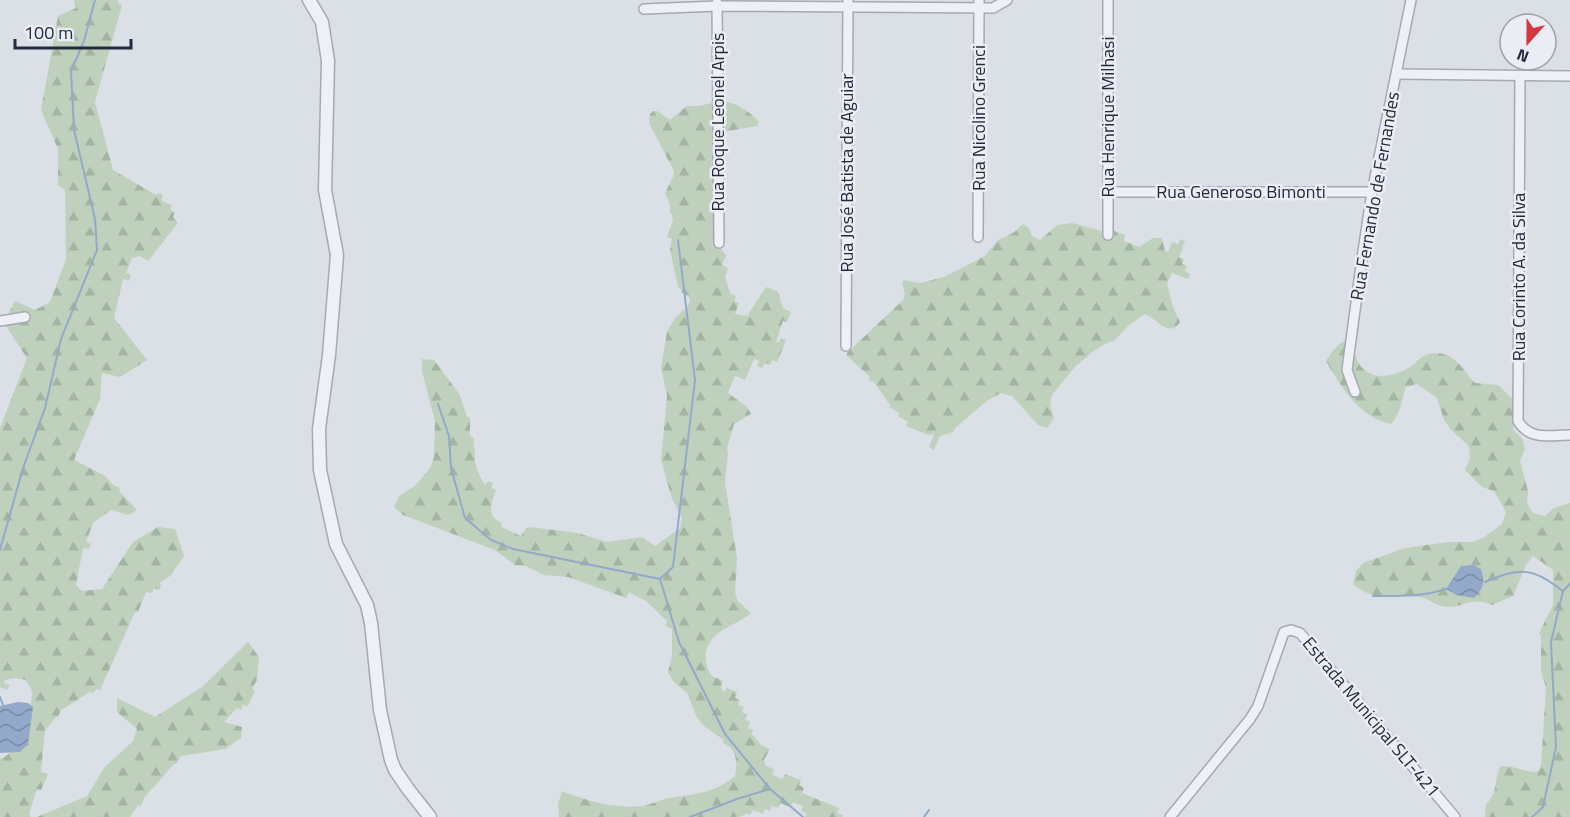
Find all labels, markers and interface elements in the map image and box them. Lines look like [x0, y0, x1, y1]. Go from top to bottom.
scale bar [15, 12, 130, 50]
north arrow [1498, 12, 1558, 72]
text: 100 m [24, 19, 73, 46]
street label: Rua Roque Leonel Arpis [704, 33, 731, 211]
street label: Rua Henrique Milhasi [1094, 37, 1121, 197]
text: N [1513, 43, 1532, 69]
street label: Rua Nicolino Grenci [965, 45, 992, 191]
street label: Rua José Batista de Aguiar [833, 74, 860, 272]
street label: Rua Fernando de Fernandes [1343, 89, 1406, 303]
street label: Rua Generoso Bimonti [1156, 178, 1326, 205]
street label: Rua Corinto A. da Silva [1505, 193, 1532, 361]
street label: Estrada Municipal SLT-421 [1296, 631, 1447, 803]

